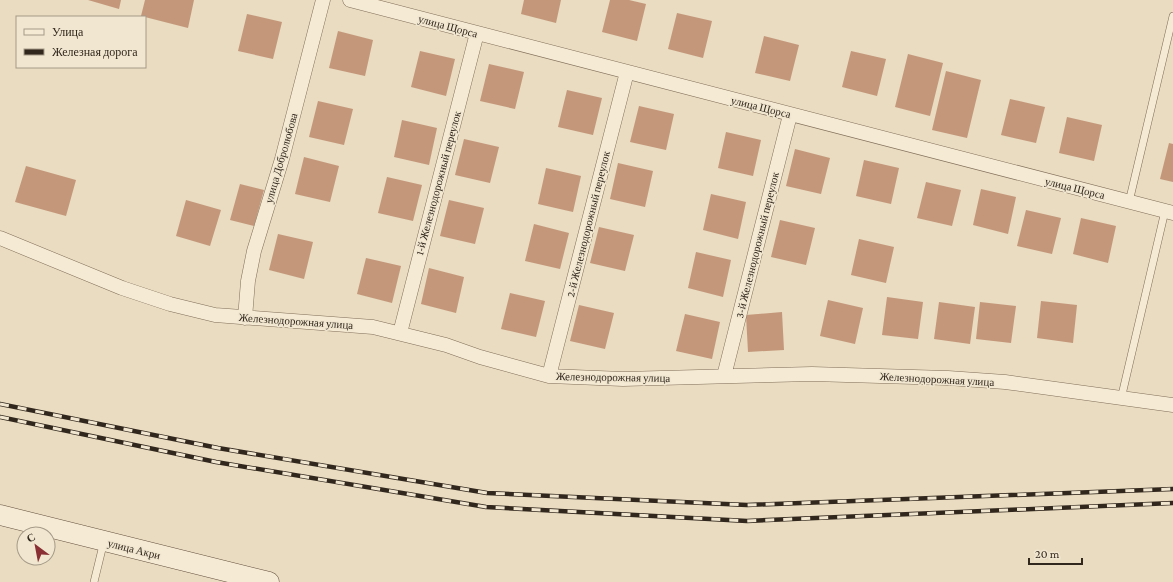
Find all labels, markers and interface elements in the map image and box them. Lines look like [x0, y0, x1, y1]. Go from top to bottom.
street label: улица Щорса [417, 12, 479, 40]
legend [16, 16, 146, 68]
text: Улица [52, 25, 84, 39]
text: Железная дорога [52, 45, 138, 59]
street label: улица Щорса [730, 94, 792, 120]
street label: 1-й Железнодорожный переулок [413, 109, 463, 256]
street label: улица Добролюбова [262, 111, 300, 205]
street label: 2-й Железнодорожный переулок [564, 149, 612, 298]
street label: 3-й Железнодорожный переулок [733, 170, 781, 319]
street label: улица Щорса [1044, 175, 1106, 201]
street label: Железнодорожная улица [238, 311, 354, 331]
street label: Железнодорожная улица [556, 370, 671, 384]
street label: Железнодорожная улица [879, 370, 995, 388]
north arrow [16, 526, 56, 566]
text: С [24, 530, 37, 545]
street label: улица Акри [106, 537, 162, 561]
scale bar [1029, 540, 1082, 566]
text: 20 m [1035, 547, 1060, 561]

